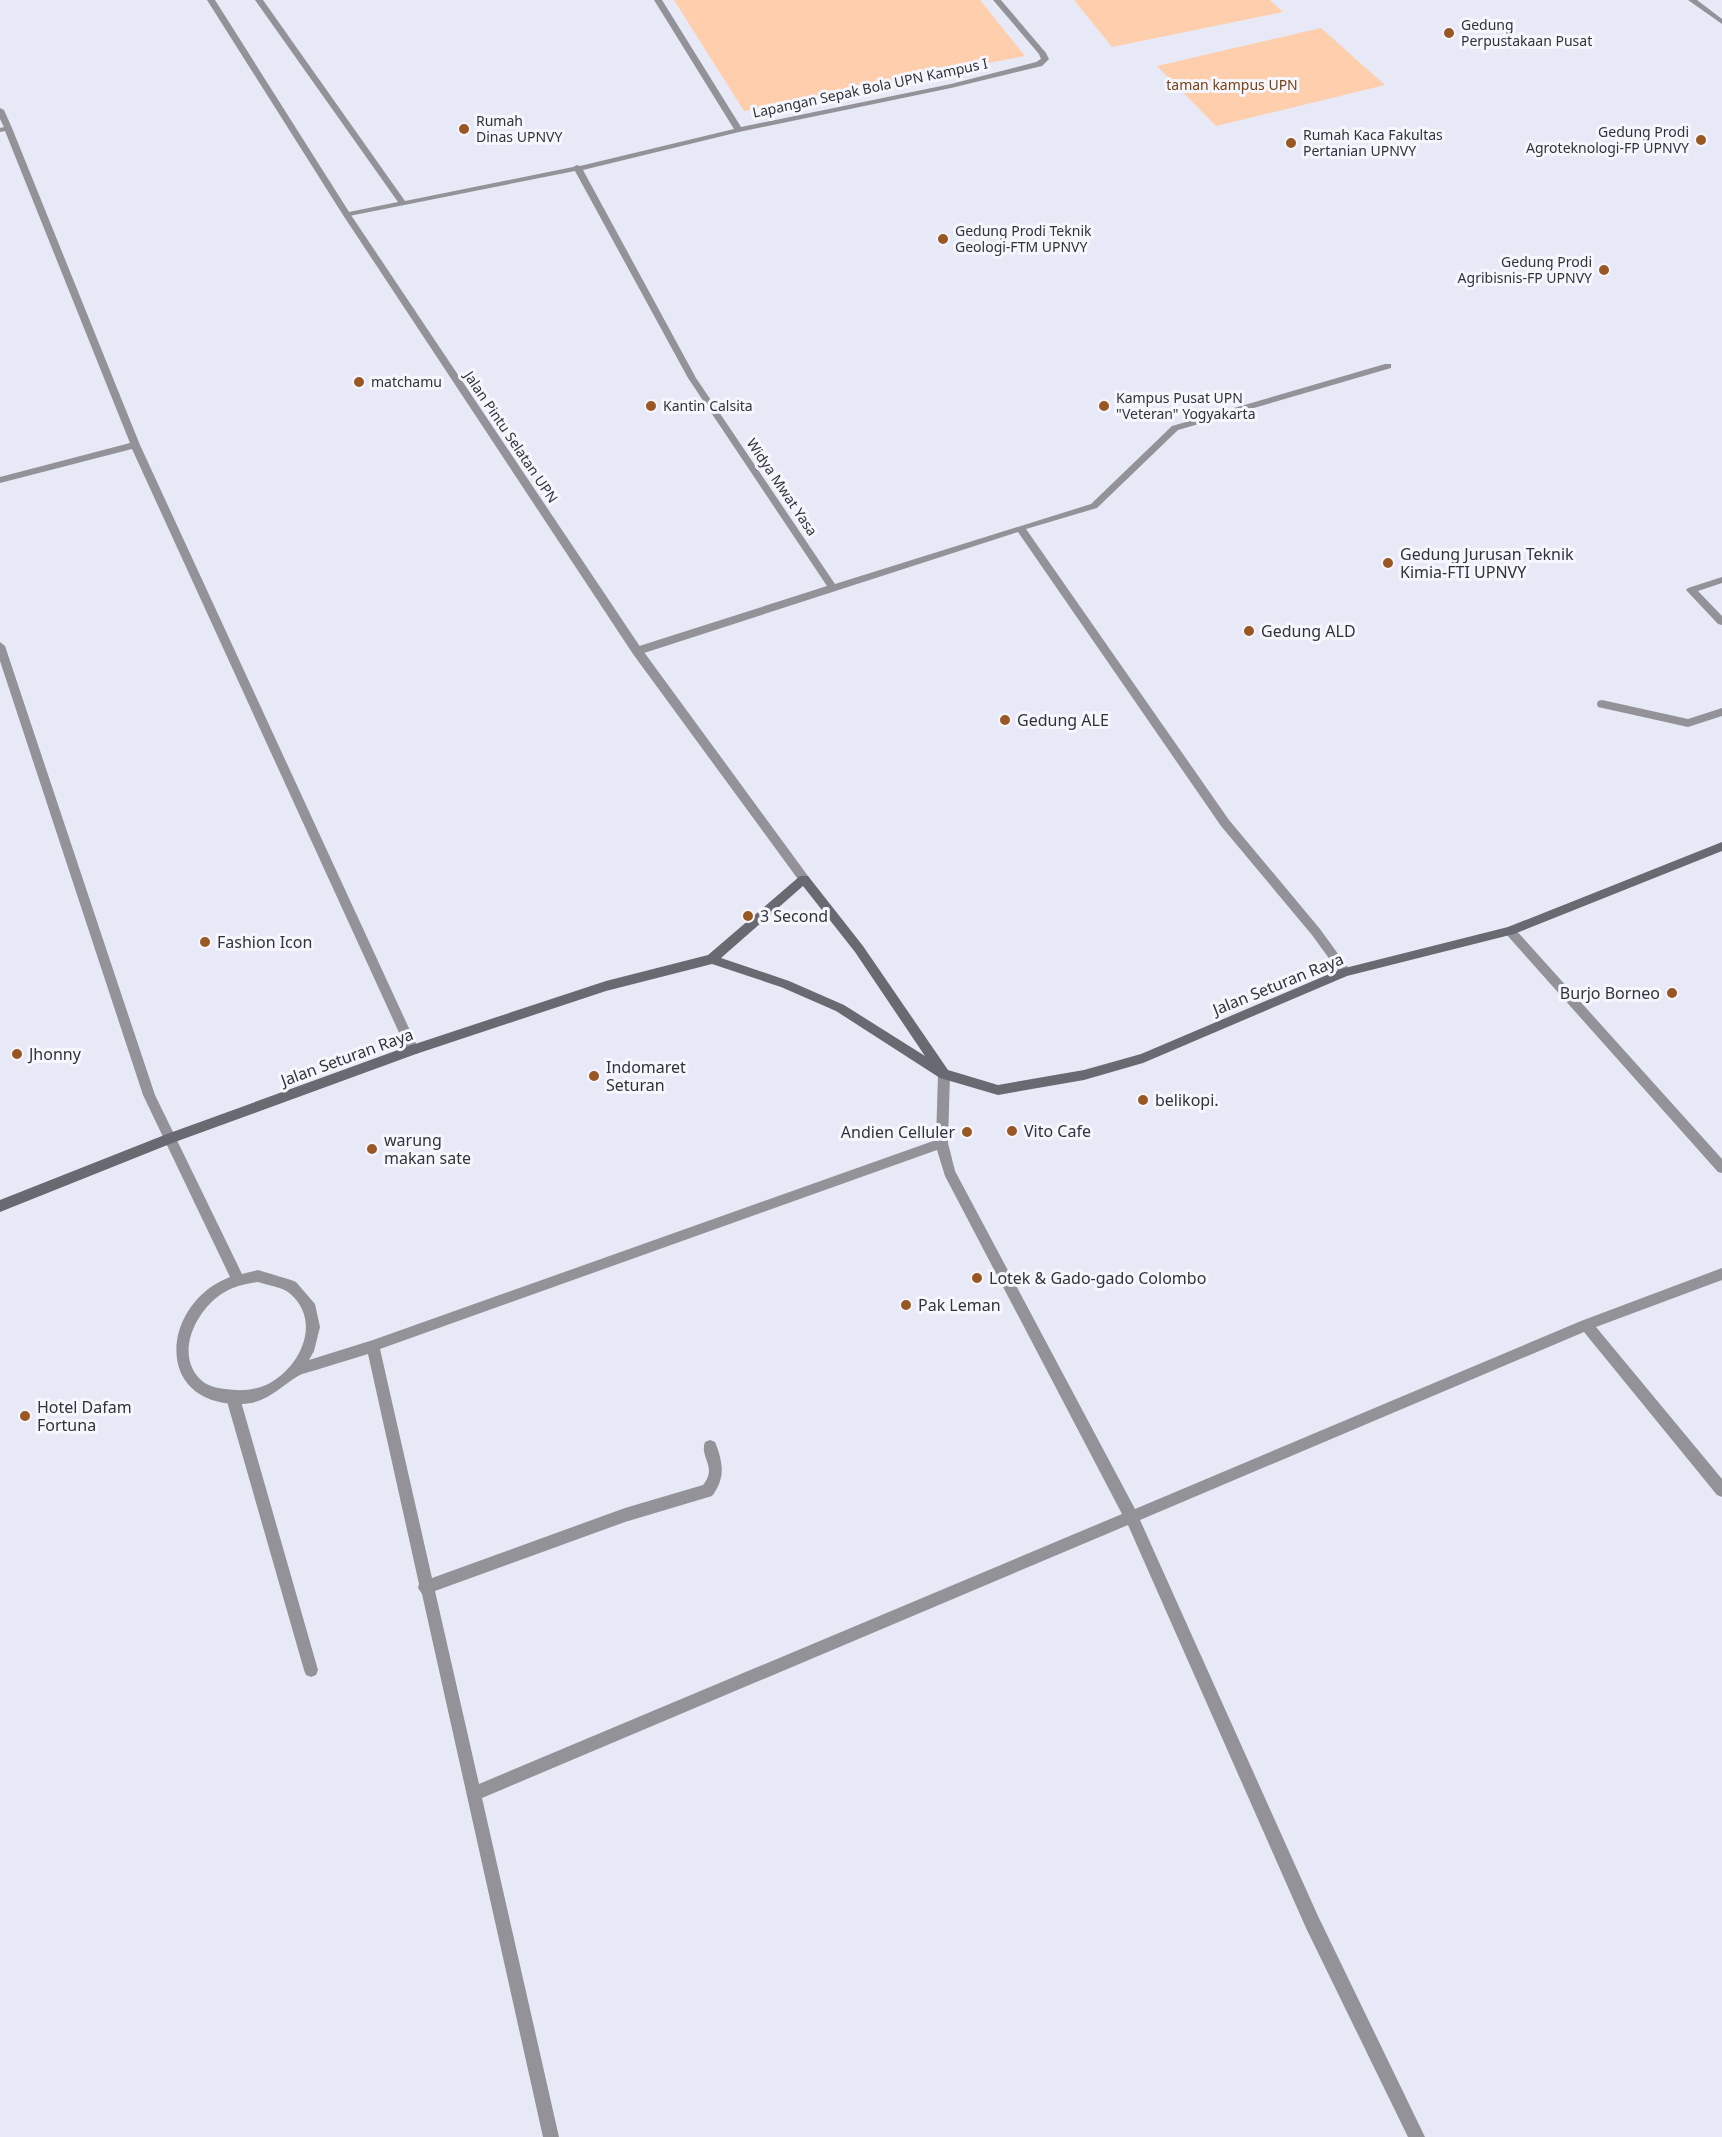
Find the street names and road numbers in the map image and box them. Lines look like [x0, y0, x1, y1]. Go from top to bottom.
street label: Lapangan Sepak Bola UPN Kampus I [751, 53, 989, 122]
street label: Jalan Pintu Selatan UPN [459, 365, 563, 506]
street label: Widya Mwat Yasa [743, 434, 822, 539]
street label: Jalan Seturan Raya [1207, 948, 1347, 1021]
street label: Jalan Seturan Raya [276, 1023, 416, 1092]

